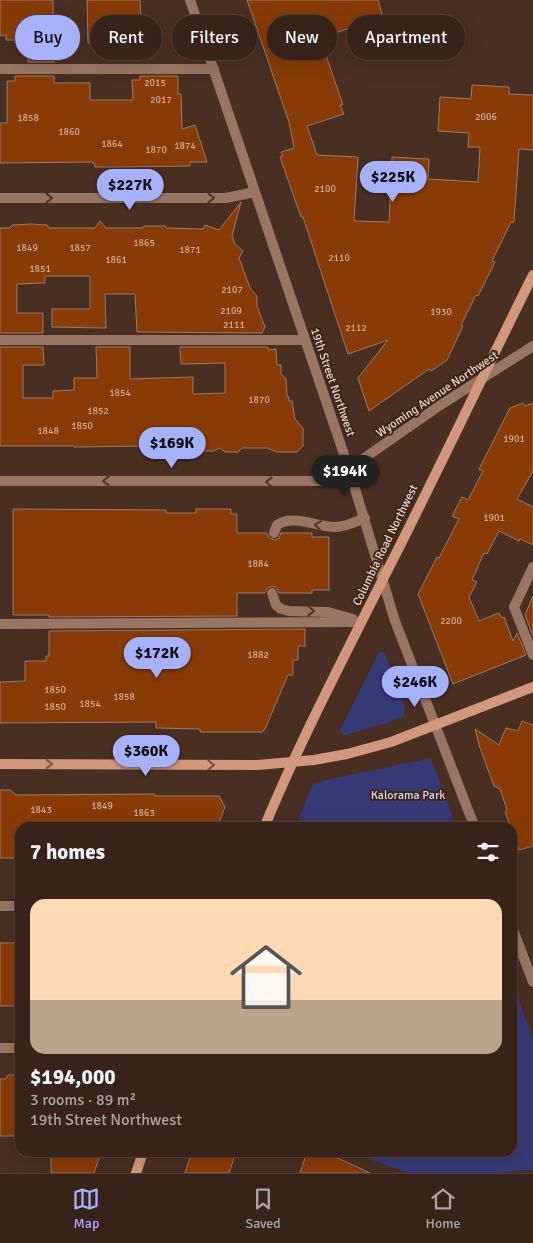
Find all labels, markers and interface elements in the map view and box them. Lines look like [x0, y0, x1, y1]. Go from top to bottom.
chip: Buy [15, 15, 80, 60]
chip: Rent [90, 15, 162, 60]
chip: Filters [172, 15, 257, 60]
chip: New [267, 15, 337, 60]
chip: Apartment [347, 15, 465, 60]
house number: 2015 [144, 77, 166, 89]
house number: 2017 [150, 94, 172, 106]
house number: 2006 [475, 111, 497, 123]
house number: 1858 [17, 112, 39, 124]
house number: 1860 [58, 126, 80, 138]
house number: 1864 [101, 138, 123, 150]
house number: 1874 [174, 140, 196, 152]
house number: 1870 [145, 144, 167, 156]
pin: $225K [358, 160, 428, 203]
text: $225K [371, 167, 415, 187]
pin: $227K [95, 168, 165, 211]
text: $227K [108, 175, 152, 195]
house number: 2100 [314, 183, 336, 195]
one-way arrow [45, 193, 53, 203]
one-way arrow [208, 193, 215, 203]
house number: 1865 [133, 237, 155, 249]
house number: 1849 [16, 242, 38, 254]
house number: 1857 [69, 242, 91, 254]
house number: 1871 [179, 244, 201, 256]
house number: 2110 [328, 252, 350, 264]
house number: 1861 [105, 254, 127, 266]
house number: 1851 [29, 263, 51, 275]
house number: 2107 [221, 284, 243, 296]
house number: 2109 [220, 305, 242, 317]
house number: 1930 [430, 306, 452, 318]
house number: 2111 [223, 319, 245, 331]
house number: 2112 [345, 322, 367, 334]
street label: 19th Street Northwest [307, 326, 358, 438]
street label: Wyoming Avenue Northwest [373, 348, 501, 441]
house number: 1854 [109, 387, 131, 399]
house number: 1870 [248, 394, 270, 406]
house number: 1852 [87, 405, 109, 417]
house number: 1850 [71, 420, 93, 432]
house number: 1848 [37, 425, 59, 437]
pin: $169K [137, 426, 207, 469]
text: $169K [150, 433, 194, 453]
house number: 1901 [503, 433, 525, 445]
pin: $194K [310, 454, 380, 497]
text: $194K [323, 461, 367, 481]
one-way arrow [102, 476, 110, 486]
one-way arrow [264, 477, 272, 487]
street label: Columbia Road Northwest [350, 482, 421, 608]
house number: 1901 [483, 512, 505, 524]
one-way arrow [314, 520, 322, 531]
house number: 1884 [247, 558, 269, 570]
one-way arrow [307, 606, 315, 616]
house number: 2200 [440, 615, 462, 627]
pin: $172K [122, 636, 192, 679]
text: $172K [135, 643, 179, 663]
house number: 1882 [247, 649, 269, 661]
pin: $246K [380, 666, 450, 708]
text: $246K [393, 672, 437, 692]
house number: 1850 [44, 684, 66, 696]
house number: 1858 [113, 691, 135, 703]
house number: 1854 [79, 698, 101, 710]
house number: 1850 [44, 701, 66, 713]
pin: $360K [111, 734, 181, 777]
text: $360K [124, 741, 168, 761]
one-way arrow [45, 759, 53, 769]
one-way arrow [208, 760, 215, 770]
park label: Kalorama Park [371, 788, 445, 803]
house number: 1849 [91, 800, 113, 812]
house number: 1843 [30, 804, 52, 816]
house number: 1863 [133, 807, 155, 819]
icon: filters [474, 838, 502, 866]
text: 7 homes [30, 839, 105, 865]
icon: home [221, 932, 311, 1022]
text: $194,000 [30, 1064, 116, 1090]
text: 3 rooms · 89 m² [30, 1090, 136, 1110]
text: 19th Street Northwest [30, 1110, 182, 1130]
tab: Map [72, 1185, 100, 1232]
tab: Saved [245, 1185, 281, 1232]
tab: Home [426, 1185, 461, 1232]

